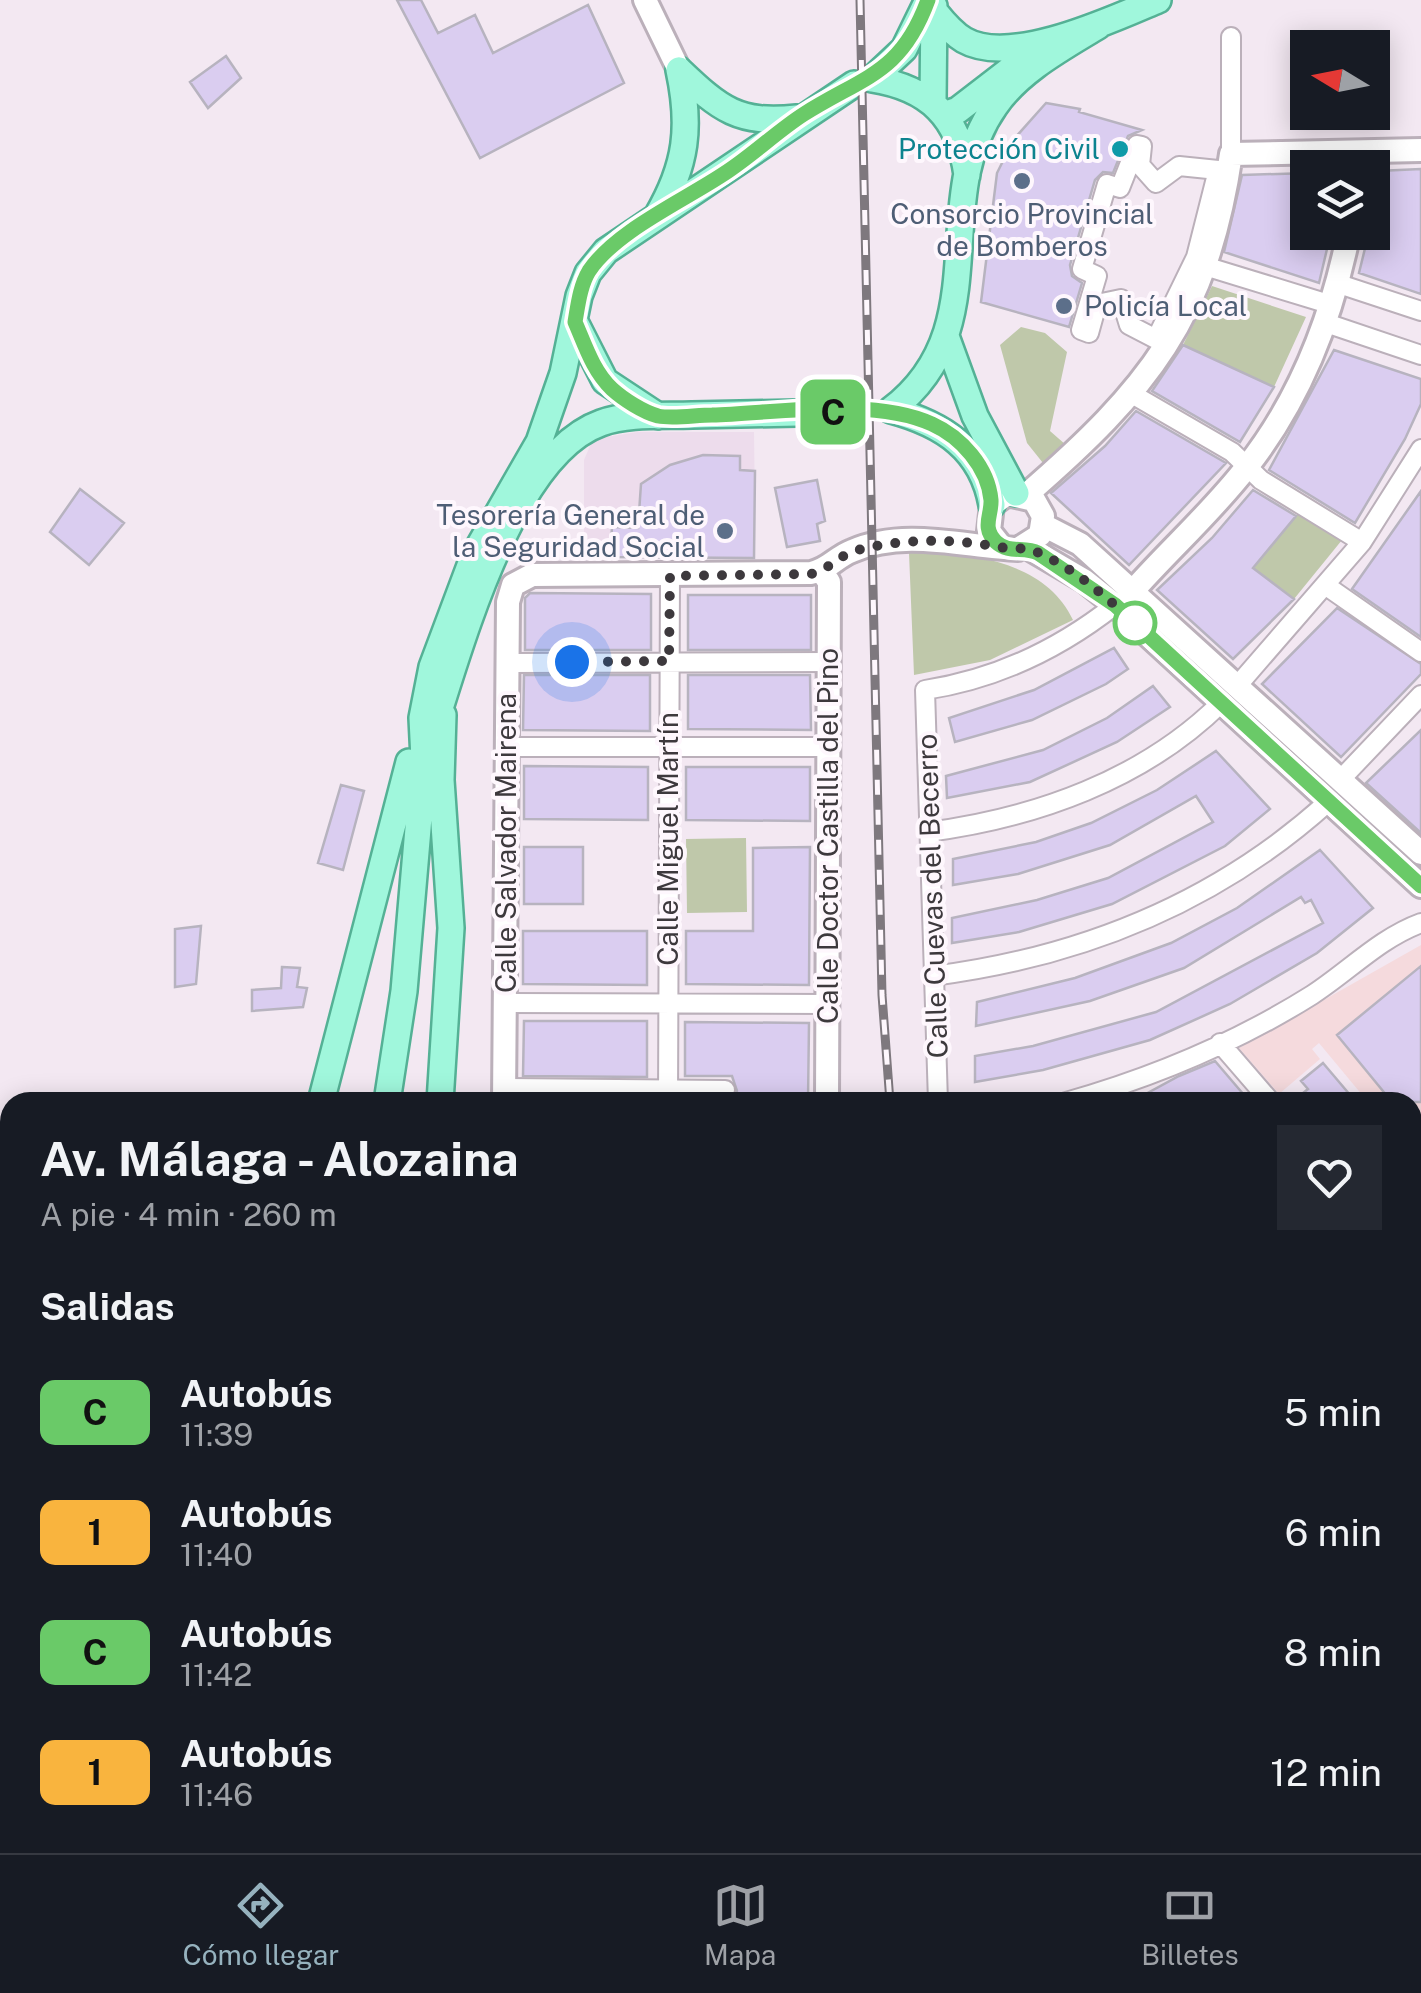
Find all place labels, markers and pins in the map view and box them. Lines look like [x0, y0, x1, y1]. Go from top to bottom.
place label: Protección Civil [898, 132, 1100, 165]
marker: Protección Civil [1109, 138, 1131, 160]
marker: Consorcio Provincial de Bomberos [1011, 170, 1033, 192]
place label: Consorcio Provincial de Bomberos [890, 197, 1154, 262]
place label: Policía Local [1084, 289, 1247, 322]
marker: Policía Local [1053, 295, 1075, 317]
place label: Tesorería General de la Seguridad Social [436, 498, 705, 563]
marker: Tesorería General de la Seguridad Social [714, 520, 736, 542]
unlabelled marker [1114, 602, 1156, 644]

